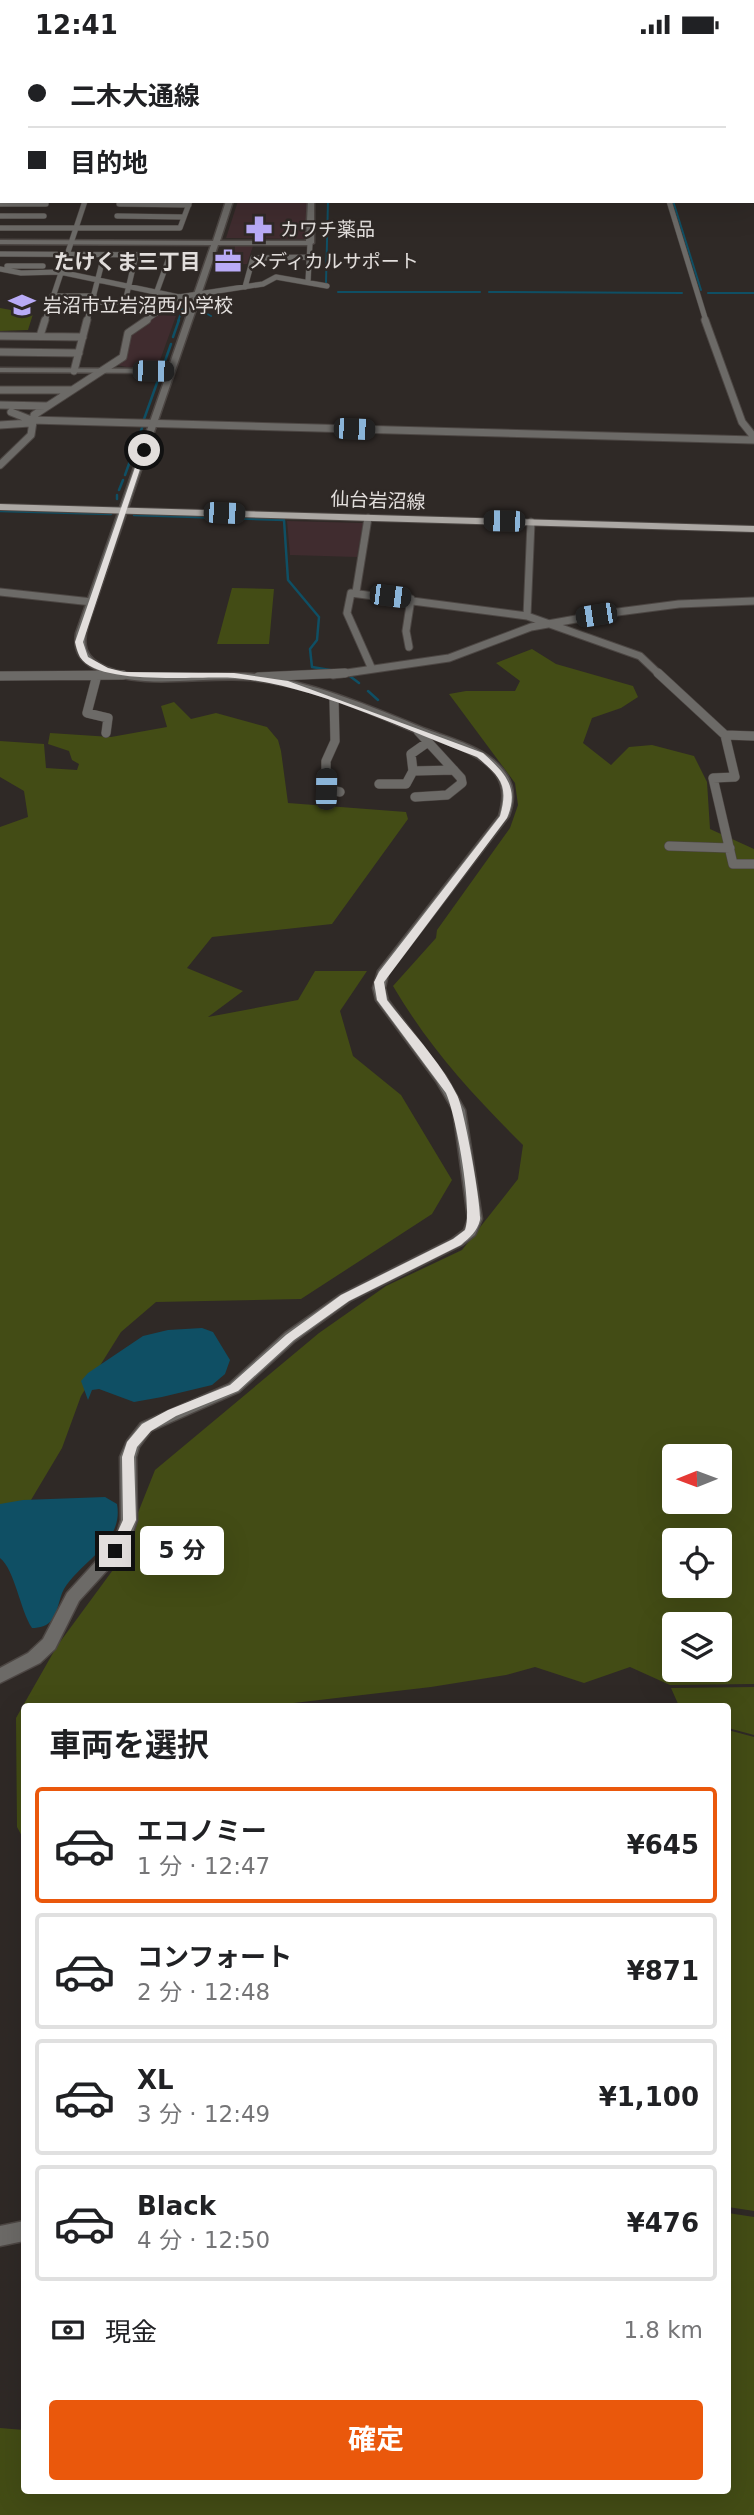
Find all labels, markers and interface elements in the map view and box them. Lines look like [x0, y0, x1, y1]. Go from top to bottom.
text: 12:41 [35, 10, 118, 40]
text: 二木大通線 [70, 81, 200, 111]
text: 目的地 [70, 148, 148, 178]
pharmacy icon: カワチ薬品 [244, 214, 274, 244]
place label: カワチ薬品 [280, 218, 375, 240]
office icon: メディカルサポート [213, 246, 243, 276]
district label: たけくま三丁目 [54, 250, 201, 274]
place label: メディカルサポート [249, 250, 419, 272]
school or university icon: 岩沼市立岩沼西小学校 [7, 290, 37, 320]
place label: 岩沼市立岩沼西小学校 [43, 294, 233, 316]
car [132, 360, 175, 382]
car [333, 418, 376, 440]
route start [128, 434, 160, 466]
street label: 仙台岩沼線 [330, 487, 426, 513]
car [203, 502, 246, 524]
car [483, 510, 526, 532]
car [368, 583, 413, 609]
car [574, 601, 619, 629]
car [316, 768, 337, 810]
north arrow [662, 1444, 732, 1514]
map controls [662, 1444, 732, 1682]
callout: 5 分 [140, 1527, 224, 1575]
button: locate [662, 1528, 732, 1598]
route end [99, 1535, 131, 1567]
text: 5 分 [158, 1537, 206, 1563]
button: layers [662, 1612, 732, 1682]
text: 車両を選択 [49, 1726, 209, 1764]
icon: car [53, 1814, 116, 1877]
text: エコノミー [137, 1816, 267, 1846]
text: ¥645 [627, 1830, 699, 1860]
text: 1 分 · 12:47 [137, 1853, 270, 1879]
icon: car [53, 1940, 116, 2003]
text: コンフォート [137, 1942, 292, 1972]
text: ¥871 [627, 1956, 699, 1986]
text: 2 分 · 12:48 [137, 1979, 270, 2005]
text: XL [137, 2065, 174, 2095]
icon: car [53, 2066, 116, 2129]
text: ¥1,100 [599, 2082, 699, 2112]
text: 3 分 · 12:49 [137, 2101, 270, 2127]
text: Black [137, 2191, 216, 2221]
icon: car [53, 2192, 116, 2255]
text: ¥476 [627, 2208, 699, 2238]
text: 4 分 · 12:50 [137, 2227, 270, 2253]
icon: cash [49, 2311, 87, 2349]
text: 現金 [105, 2317, 157, 2347]
text: 1.8 km [623, 2317, 703, 2343]
button: 確定 [49, 2400, 703, 2480]

